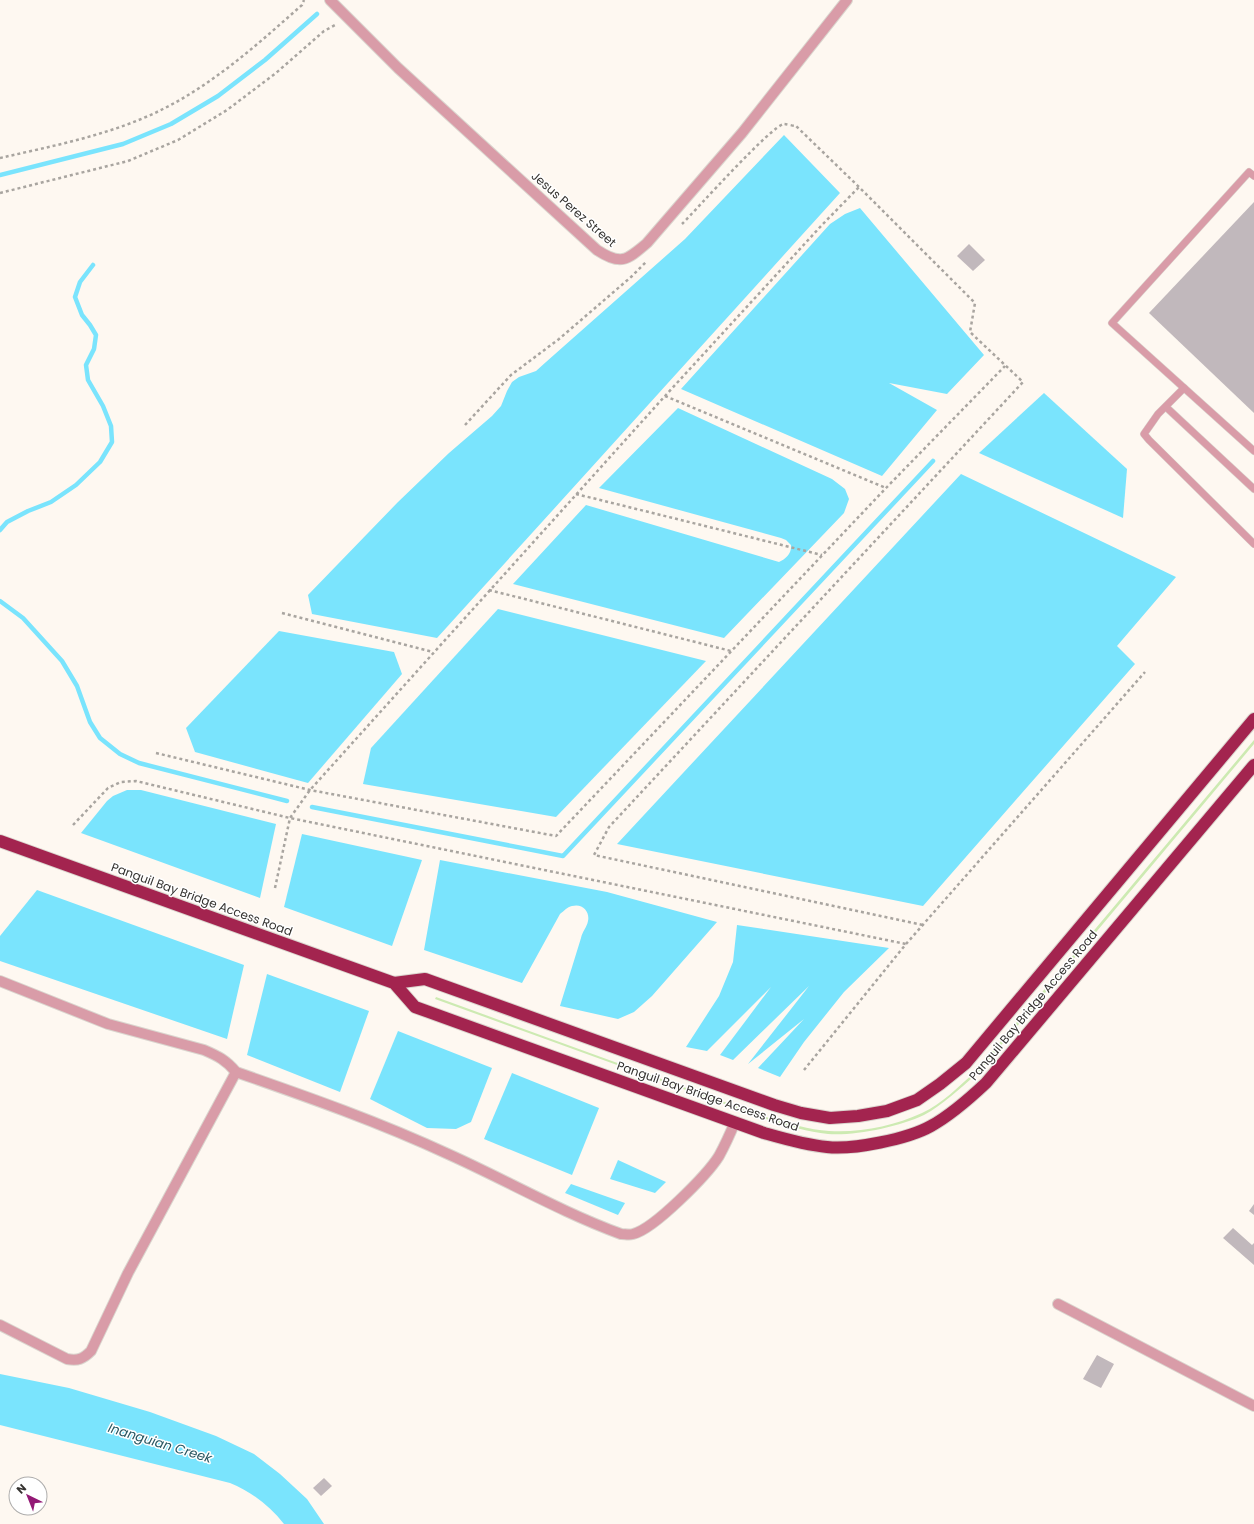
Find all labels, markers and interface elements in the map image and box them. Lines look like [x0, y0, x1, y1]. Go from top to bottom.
street label: Jesus Perez Street [528, 167, 620, 251]
street label: Panguil Bay Bridge Access Road [109, 858, 295, 940]
street label: Panguil Bay Bridge Access Road [965, 926, 1101, 1084]
street label: Panguil Bay Bridge Access Road [615, 1057, 801, 1135]
water label: Inanguian Creek [106, 1418, 215, 1468]
north arrow [8, 1476, 48, 1516]
text: N [13, 1480, 30, 1497]

